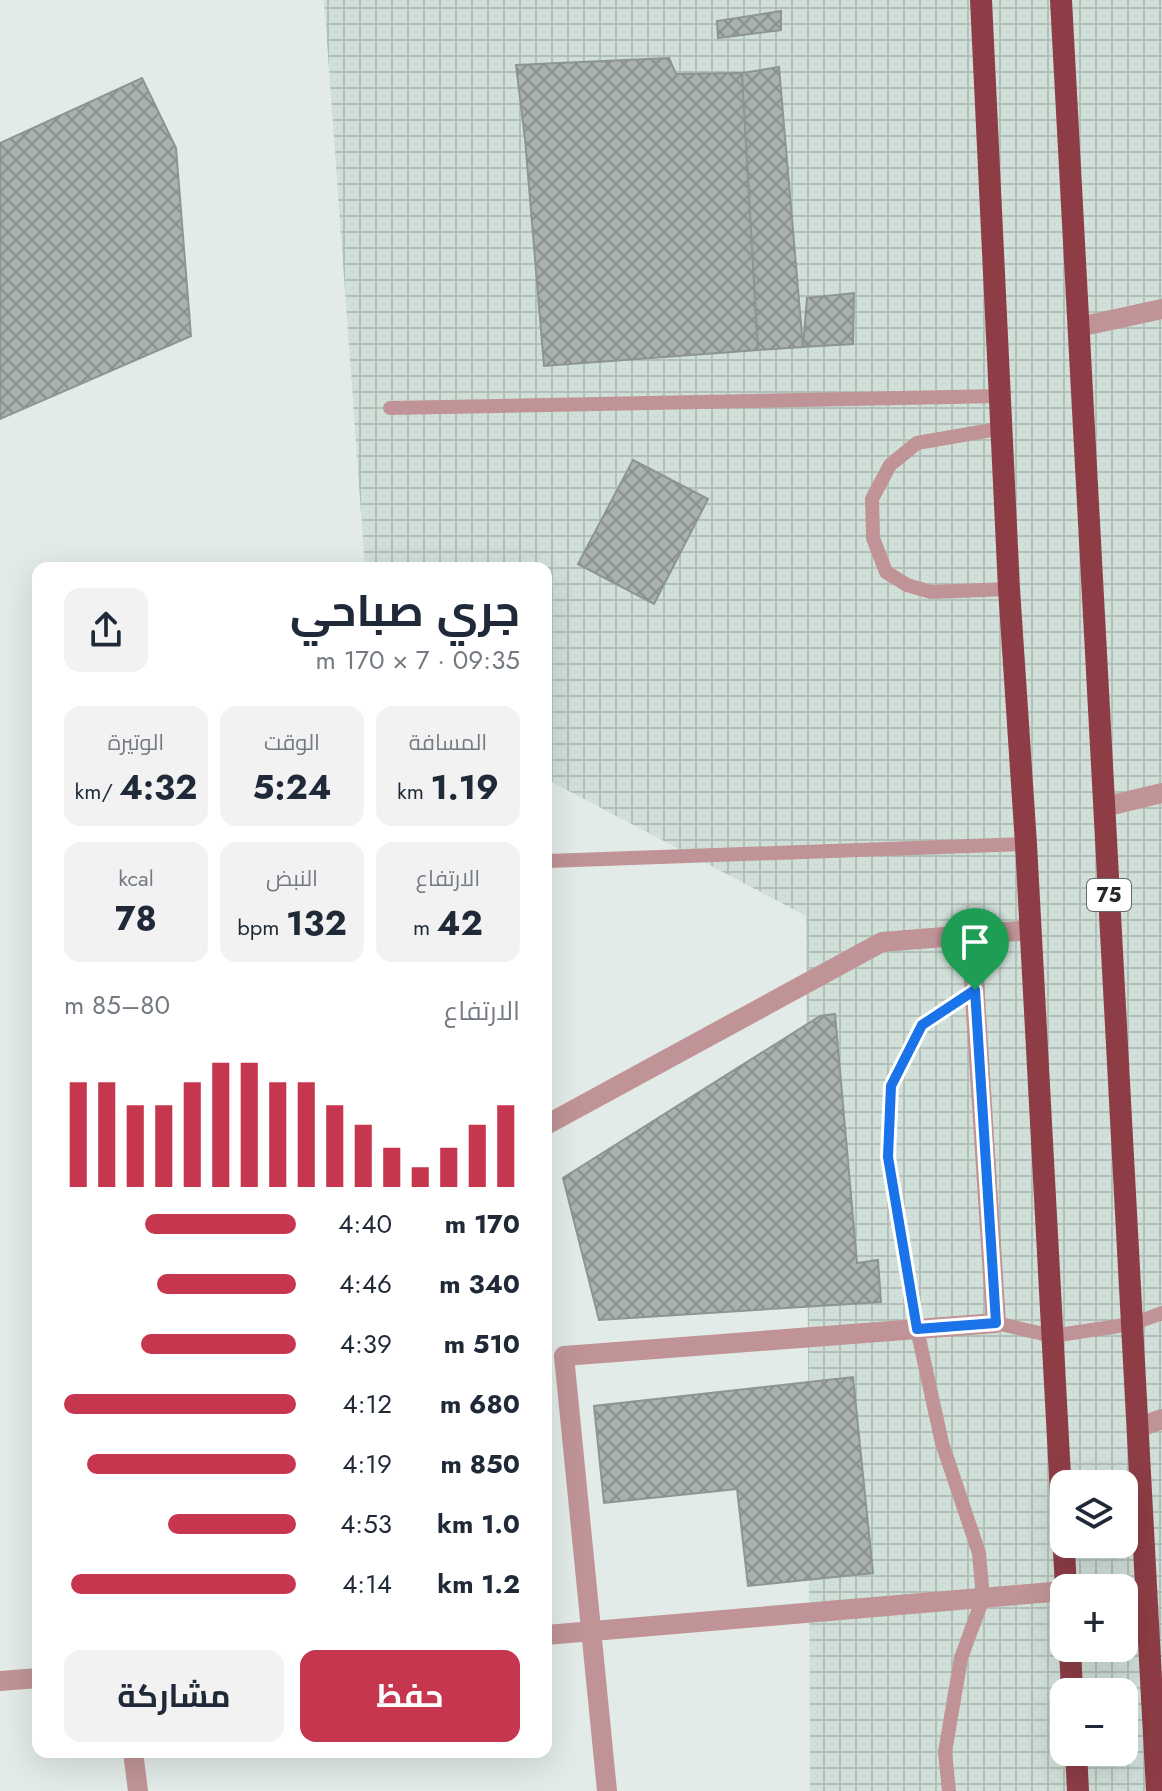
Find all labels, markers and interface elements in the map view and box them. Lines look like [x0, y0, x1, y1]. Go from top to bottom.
text: جري صباحي [290, 579, 520, 643]
button: share [64, 588, 148, 672]
text: 09:35 · 7 × 170 m [316, 641, 520, 679]
text: الوتيرة [108, 726, 164, 758]
text: الوقت [264, 726, 320, 758]
text: المسافة [409, 726, 487, 758]
text: 4:32 [119, 763, 197, 812]
text: 5:24 [253, 763, 331, 812]
text: 1.19 [431, 763, 499, 812]
text: /km [75, 775, 119, 807]
text: km [397, 775, 431, 807]
text: kcal [118, 862, 154, 894]
text: النبض [266, 862, 318, 894]
text: الارتفاع [416, 862, 480, 894]
road number: 75 [1087, 879, 1131, 911]
text: 78 [115, 894, 157, 943]
text: 132 [286, 899, 347, 948]
text: 42 [437, 899, 483, 948]
pin [941, 908, 1009, 990]
text: bpm [237, 911, 286, 943]
text: m [413, 911, 437, 943]
icon: arrive [953, 920, 997, 964]
text: 80–85 m [64, 986, 170, 1024]
text: الارتفاع [444, 992, 520, 1030]
text: 4:40 [338, 1205, 392, 1243]
text: 170 m [445, 1205, 520, 1243]
text: 4:46 [339, 1265, 392, 1303]
text: 340 m [439, 1265, 520, 1303]
text: 4:39 [340, 1325, 392, 1363]
text: 510 m [444, 1325, 520, 1363]
text: 4:12 [343, 1385, 392, 1423]
text: 680 m [440, 1385, 520, 1423]
text: 4:19 [342, 1445, 392, 1483]
text: 850 m [441, 1445, 520, 1483]
map controls [1050, 1470, 1138, 1766]
button: layers [1050, 1470, 1138, 1558]
text: 4:53 [340, 1505, 392, 1543]
text: 1.0 km [437, 1505, 520, 1543]
text: 4:14 [342, 1565, 392, 1603]
text: 1.2 km [437, 1565, 520, 1603]
button: + [1050, 1574, 1138, 1662]
button: مشاركة [64, 1650, 284, 1742]
button: حفظ [300, 1650, 520, 1742]
button: − [1050, 1678, 1138, 1766]

